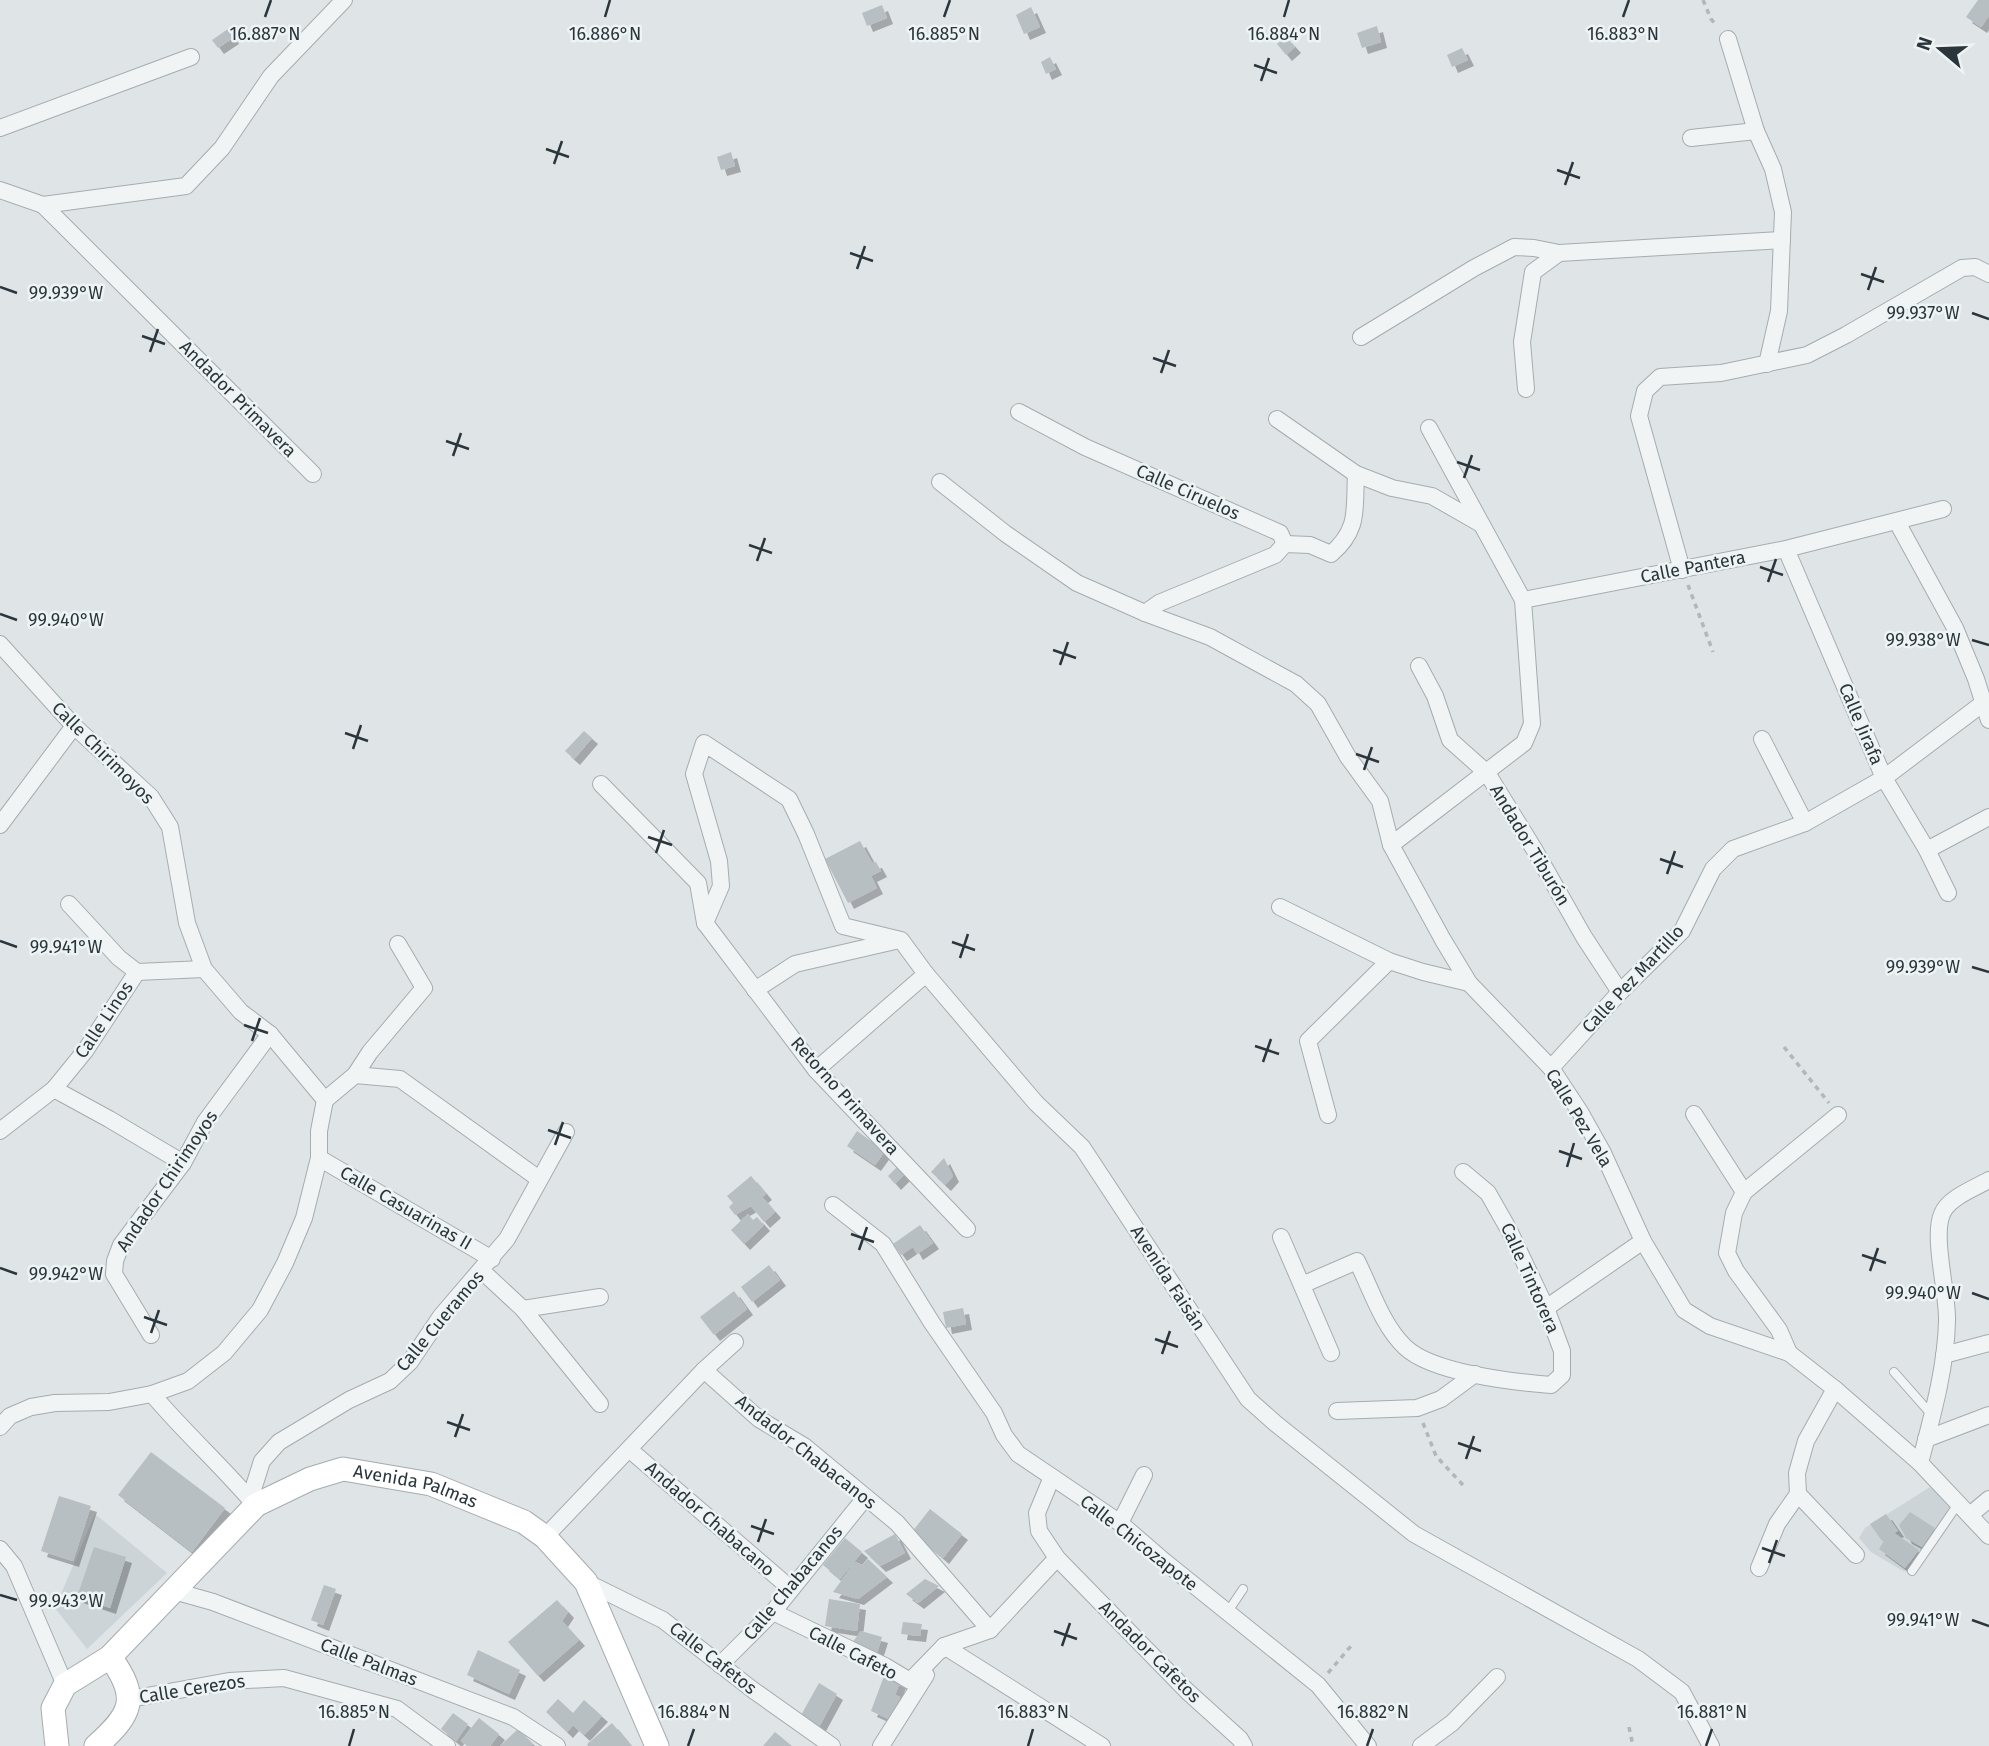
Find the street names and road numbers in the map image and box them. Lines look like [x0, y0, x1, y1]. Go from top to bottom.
street label: Andador Primavera [175, 336, 301, 462]
street label: Calle Ciruelos [1133, 459, 1243, 525]
street label: Calle Pantera [1639, 546, 1747, 588]
street label: Calle Jirafa [1834, 680, 1888, 768]
street label: Calle Chirimoyos [47, 697, 159, 809]
street label: Andador Tiburón [1485, 780, 1575, 910]
street label: Calle Pez Martillo [1577, 920, 1689, 1038]
street label: Calle Linos [70, 977, 138, 1063]
street label: Retorno Primavera [786, 1032, 904, 1160]
street label: Calle Pez Vela [1541, 1065, 1617, 1171]
street label: Andador Chirimoyos [112, 1106, 222, 1256]
street label: Calle Casuarinas II [336, 1161, 476, 1255]
street label: Calle Tintorera [1496, 1219, 1564, 1337]
street label: Avenida Faisán [1126, 1221, 1210, 1335]
street label: Calle Cueramos [391, 1266, 489, 1376]
street label: Andador Chabacanos [731, 1390, 881, 1514]
street label: Andador Chabacano [641, 1457, 779, 1581]
street label: Avenida Palmas [352, 1460, 481, 1513]
street label: Calle Chicozapote [1076, 1490, 1202, 1596]
street label: Calle Chabacanos [739, 1521, 847, 1645]
street label: Andador Cafetos [1095, 1597, 1205, 1707]
street label: Calle Cafetos [665, 1617, 761, 1699]
street label: Calle Cafeto [805, 1621, 901, 1685]
street label: Calle Palmas [317, 1633, 421, 1691]
street label: Calle Cerezos [138, 1670, 246, 1708]

